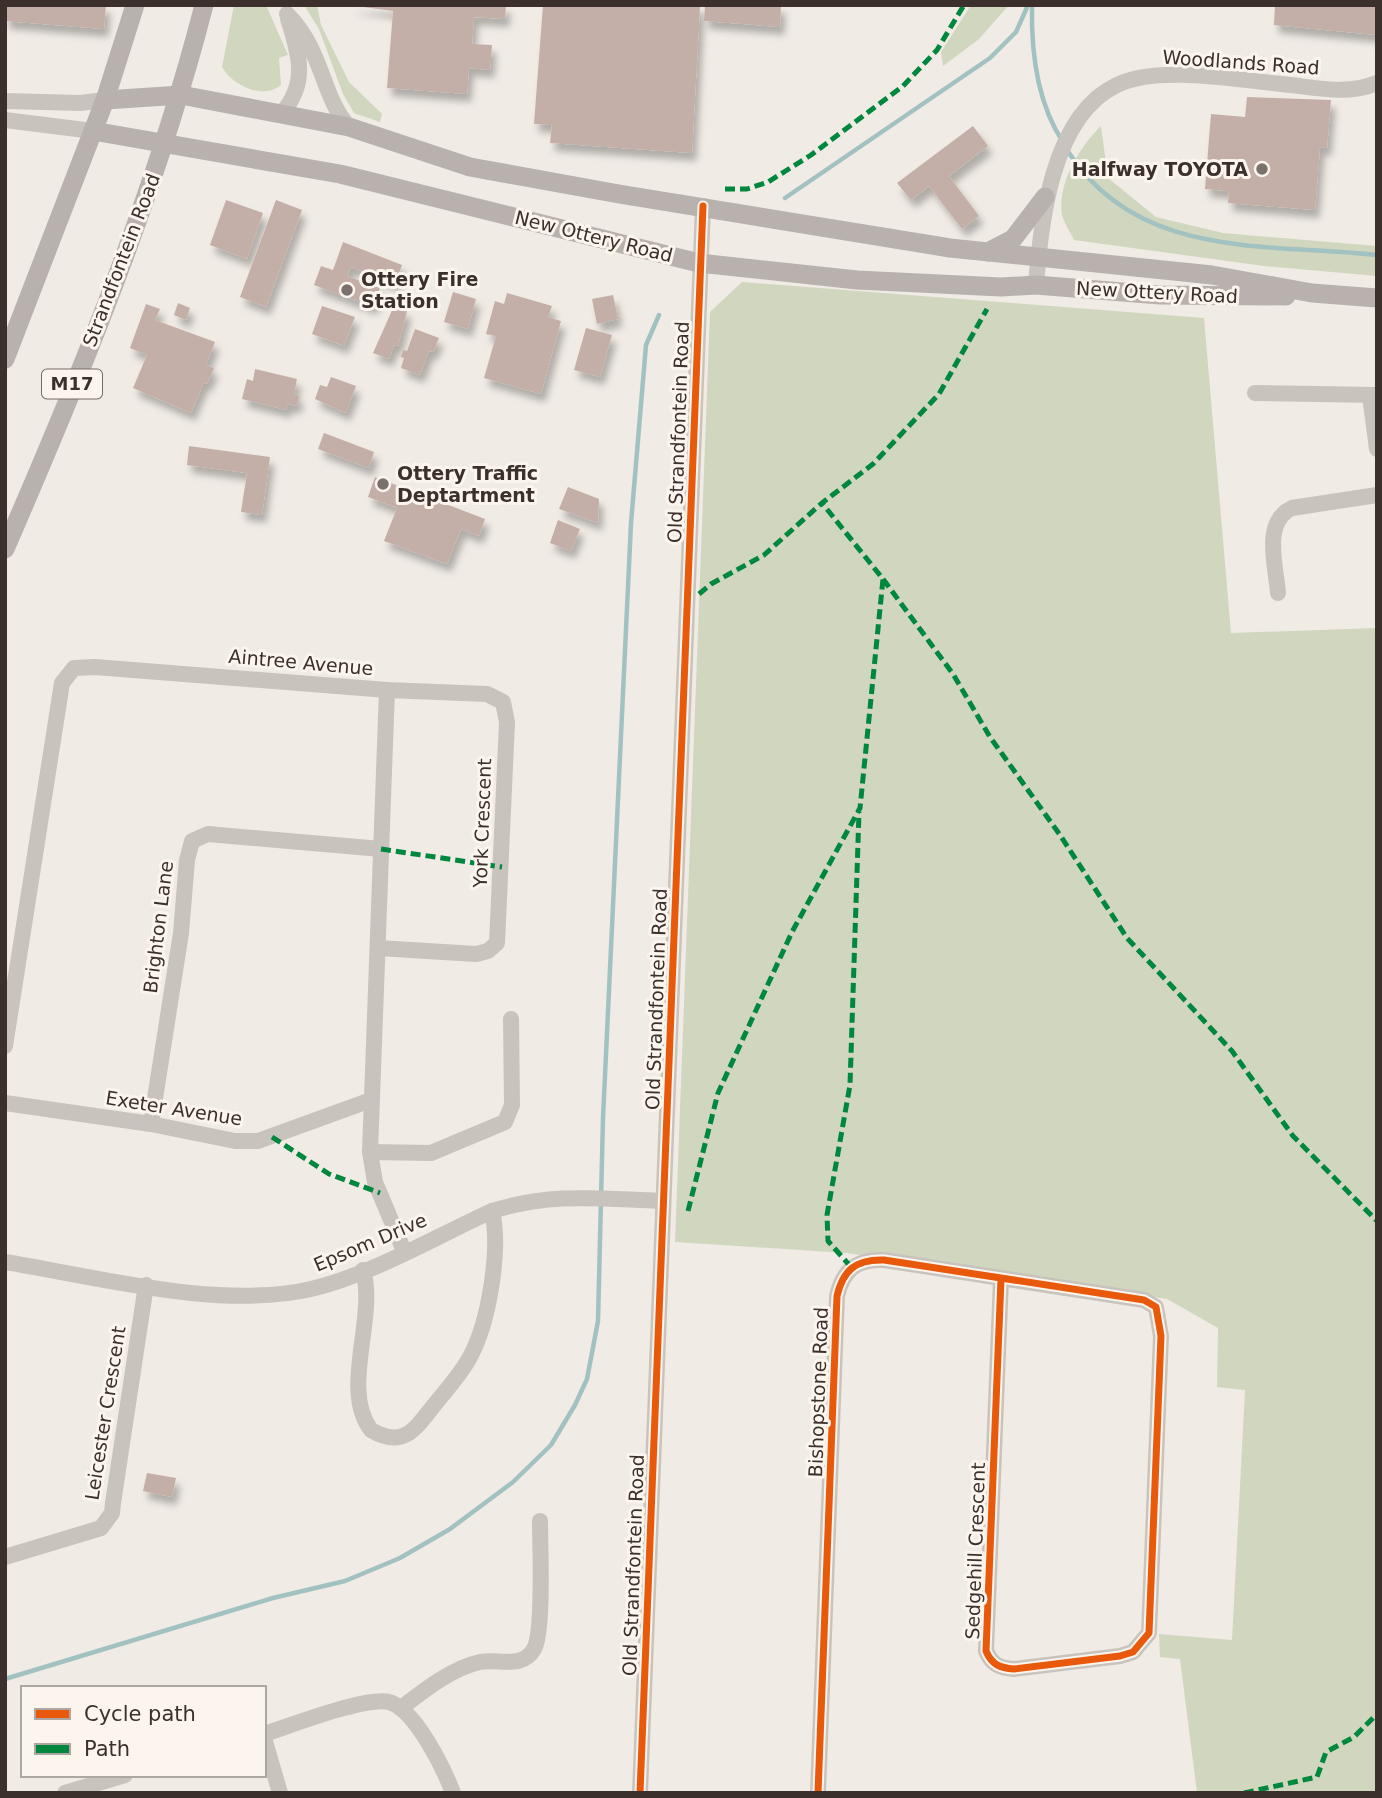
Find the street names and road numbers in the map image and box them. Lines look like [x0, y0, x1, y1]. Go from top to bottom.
street label: Woodlands Road [1162, 46, 1320, 78]
street label: Strandfontein Road [78, 170, 164, 350]
street label: New Ottery Road [513, 206, 675, 266]
street label: New Ottery Road [1076, 277, 1238, 307]
street label: Old Strandfontein Road [663, 321, 693, 543]
road number: M17 [42, 370, 102, 398]
street label: Aintree Avenue [228, 645, 374, 679]
street label: York Crescent [469, 758, 495, 889]
street label: Brighton Lane [139, 859, 177, 995]
street label: Old Strandfontein Road [641, 888, 671, 1110]
street label: Exeter Avenue [104, 1086, 244, 1130]
street label: Epsom Drive [310, 1208, 430, 1276]
street label: Bishopstone Road [804, 1306, 832, 1478]
street label: Leicester Crescent [80, 1324, 130, 1502]
street label: Old Strandfontein Road [618, 1454, 648, 1676]
street label: Sedgehill Crescent [961, 1462, 989, 1640]

